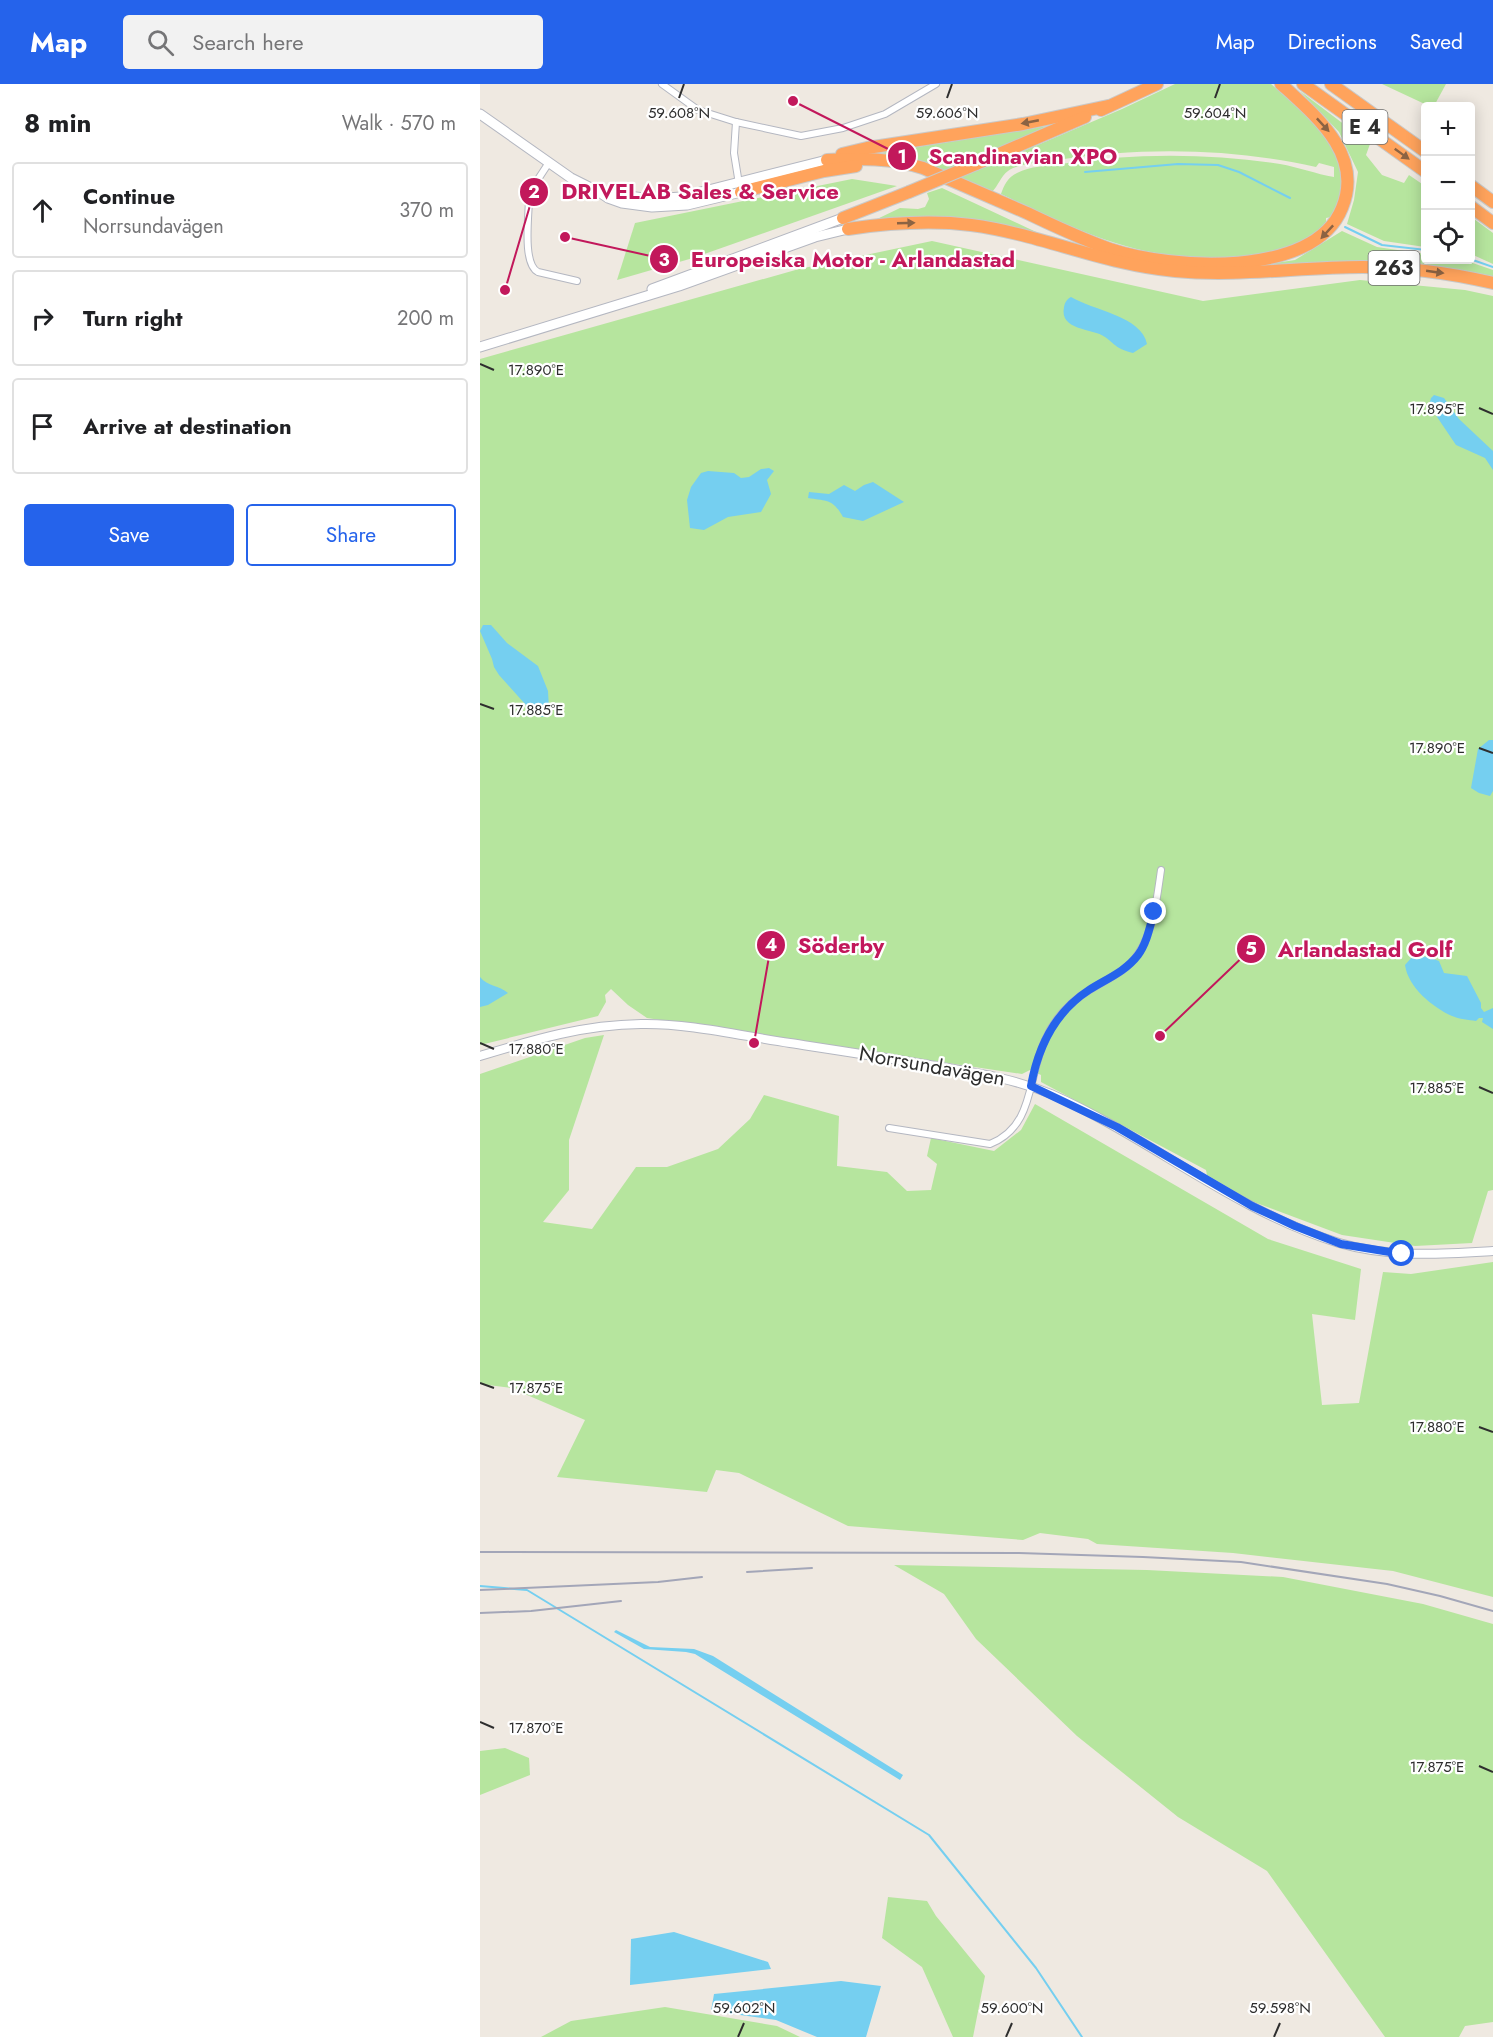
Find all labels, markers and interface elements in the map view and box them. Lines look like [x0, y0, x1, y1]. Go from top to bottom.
search box [123, 15, 543, 69]
text: Map [30, 22, 87, 63]
icon: search [144, 26, 177, 59]
text: Search here [192, 26, 304, 58]
text: Map [1216, 27, 1255, 57]
text: Directions [1288, 27, 1377, 57]
text: Saved [1410, 27, 1463, 57]
text: 59.608°N [648, 102, 710, 124]
text: 59.606°N [916, 102, 978, 124]
text: 59.604°N [1184, 102, 1246, 124]
map controls [1421, 102, 1475, 264]
button: + [1421, 102, 1475, 156]
text: 8 min [24, 104, 92, 142]
text: Walk · 570 m [342, 109, 456, 138]
road number: E 4 [1342, 110, 1388, 144]
one-way arrow [1020, 118, 1039, 127]
one-way arrow [1315, 118, 1329, 132]
callout: Scandinavian XPO [887, 136, 1130, 176]
text: Scandinavian XPO [929, 140, 1117, 172]
text: 1 [897, 144, 907, 170]
one-way arrow [1393, 148, 1409, 160]
button: − [1421, 156, 1475, 210]
callout: DRIVELAB Sales & Service [519, 172, 851, 212]
text: DRIVELAB Sales & Service [561, 175, 839, 207]
text: 2 [528, 179, 540, 205]
text: Continue [83, 180, 175, 212]
icon: ahead [26, 194, 59, 227]
text: 370 m [399, 196, 454, 225]
button: locate [1421, 210, 1475, 264]
text: Norrsundavägen [83, 212, 224, 241]
one-way arrow [897, 218, 916, 227]
one-way arrow [1320, 224, 1334, 239]
callout: Europeiska Motor - Arlandastad [649, 239, 1027, 279]
text: Europeiska Motor - Arlandastad [691, 243, 1015, 275]
text: 3 [658, 247, 670, 273]
road number: 263 [1368, 251, 1420, 285]
one-way arrow [1426, 268, 1445, 277]
icon: right [26, 302, 59, 335]
text: Turn right [83, 302, 183, 334]
text: 200 m [397, 304, 454, 333]
text: 17.890°E [508, 359, 564, 381]
text: 17.895°E [1409, 398, 1465, 420]
icon: arrive [26, 410, 59, 443]
text: Arrive at destination [83, 410, 292, 442]
button: Save [24, 504, 234, 566]
button: Share [246, 504, 456, 566]
text: 17.885°E [509, 699, 563, 721]
text: 17.890°E [1409, 737, 1465, 759]
route end [1140, 898, 1166, 924]
callout: Söderby [756, 925, 896, 965]
text: Söderby [798, 929, 885, 961]
callout: Arlandastad Golf [1236, 929, 1464, 969]
text: 4 [765, 932, 777, 958]
text: Arlandastad Golf [1277, 933, 1454, 965]
text: 5 [1245, 936, 1257, 962]
text: 17.880°E [508, 1038, 564, 1060]
street label: Norrsundavägen [857, 1038, 1007, 1094]
text: 17.885°E [1410, 1077, 1464, 1099]
route start [1388, 1240, 1414, 1266]
text: 17.875°E [509, 1377, 563, 1399]
text: 17.880°E [1409, 1416, 1465, 1438]
text: 17.870°E [509, 1717, 563, 1739]
text: 17.875°E [1410, 1756, 1464, 1778]
text: 59.602°N [713, 1997, 775, 2019]
text: 59.600°N [981, 1997, 1044, 2019]
text: 59.598°N [1249, 1997, 1311, 2019]

